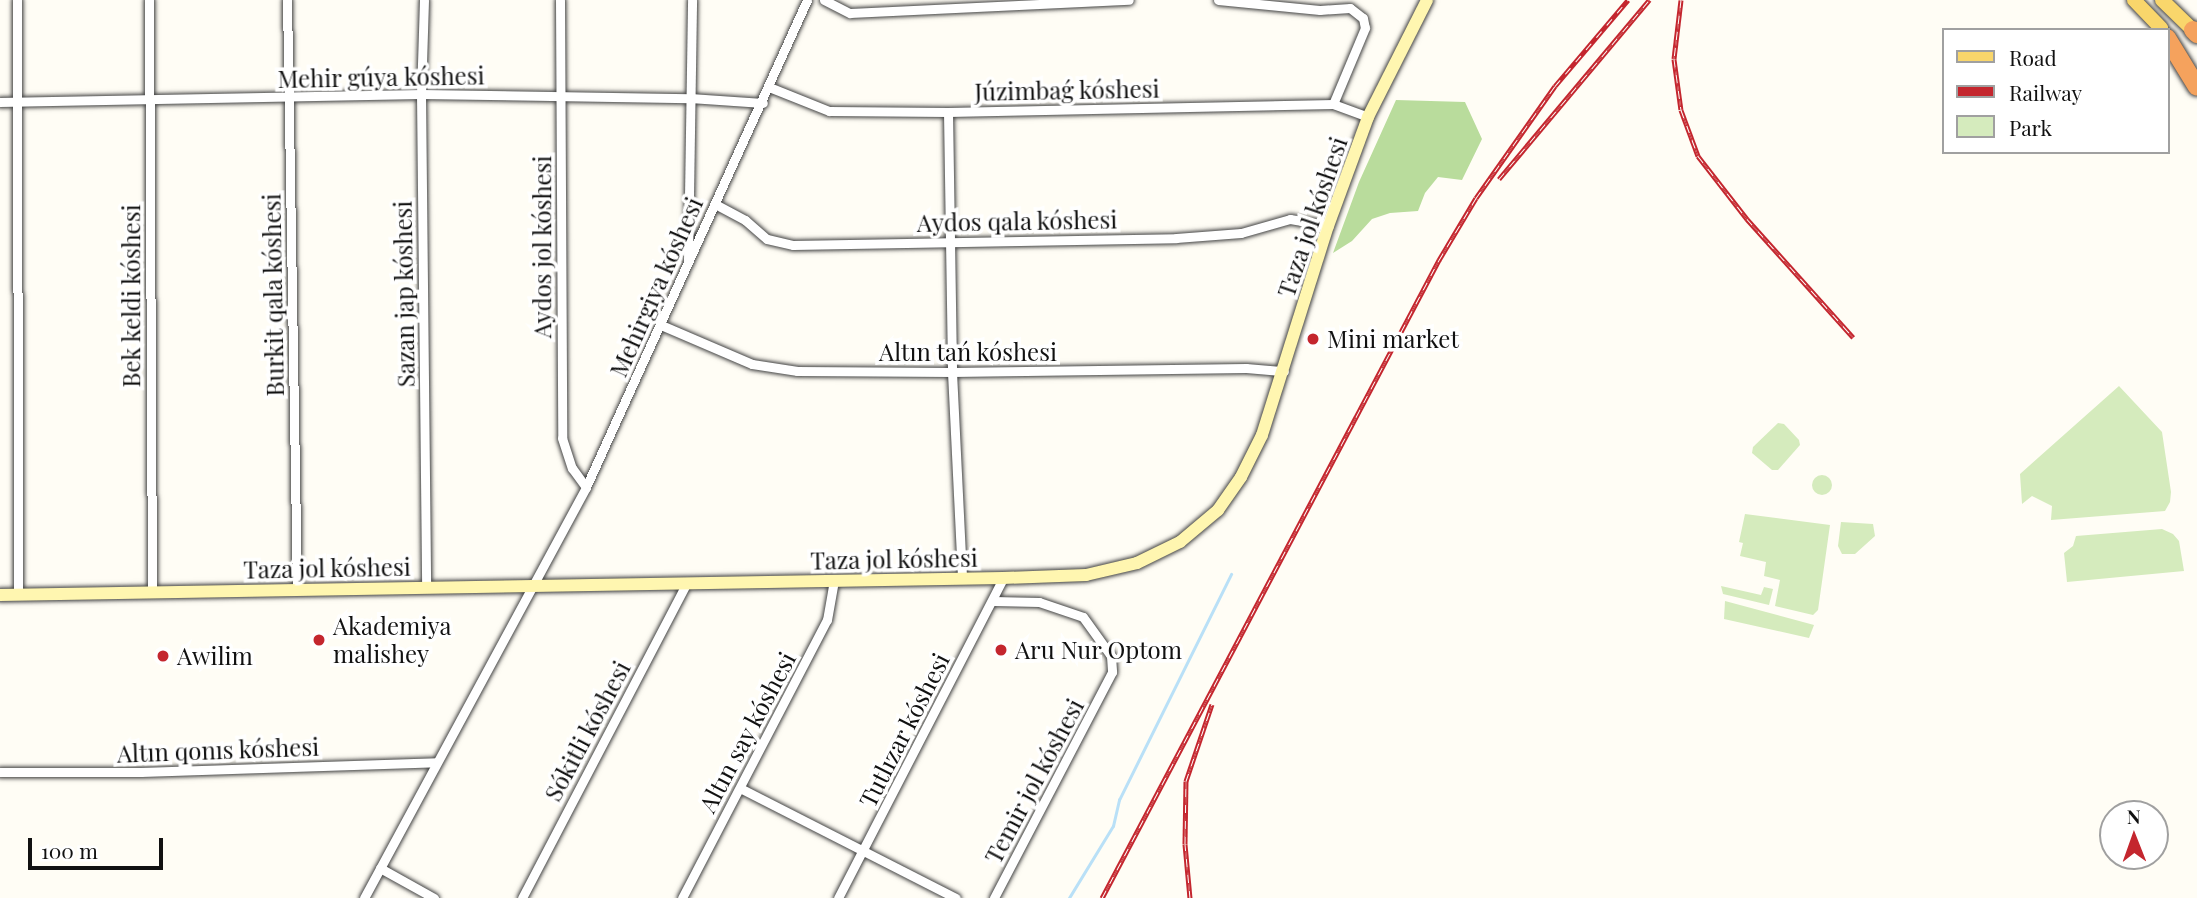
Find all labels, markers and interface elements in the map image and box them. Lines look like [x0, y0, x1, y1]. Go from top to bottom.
legend [1941, 28, 2169, 154]
text: Road [2009, 43, 2057, 71]
street label: Mehir gúyа kóshesi [277, 61, 485, 93]
street label: Júzimbaǵ kóshesi [974, 74, 1160, 106]
text: Railway [2009, 78, 2082, 106]
text: Park [2009, 113, 2052, 141]
street label: Taza jol kóshesi [1271, 133, 1353, 301]
street label: Aydos jol kóshesi [528, 155, 556, 339]
street label: Mehirgiya kóshesi [603, 192, 709, 382]
street label: Burkit qala kóshesi [257, 193, 289, 397]
street label: Sazan jap kóshesi [388, 200, 420, 388]
street label: Bek keldi kóshesi [117, 204, 145, 388]
street label: Aydos qala kóshesi [916, 205, 1118, 237]
place label: Mini market [1327, 325, 1459, 353]
marker: Mini market [1305, 331, 1321, 347]
street label: Altın tań kóshesi [879, 338, 1057, 366]
street label: Taza jol kóshesi [810, 543, 978, 575]
street label: Taza jol kóshesi [243, 552, 411, 584]
place label: Akademiya malishey [333, 612, 451, 668]
marker: Akademiya malishey [311, 632, 327, 648]
place label: Aru Nur Optom [1015, 636, 1183, 664]
place label: Awilim [177, 642, 253, 670]
marker: Aru Nur Optom [993, 642, 1009, 658]
street label: Altın say kóshesi [692, 646, 802, 818]
marker: Awilim [155, 648, 171, 664]
street label: Tutlızar kóshesi [853, 648, 955, 812]
street label: Sókitli kóshesi [538, 656, 636, 806]
street label: Temir jol kóshesi [978, 693, 1090, 869]
street label: Altın qonıs kóshesi [116, 732, 320, 768]
north arrow [2099, 800, 2169, 870]
text: N [2127, 803, 2141, 829]
scale bar [32, 824, 166, 868]
text: 100 m [41, 836, 98, 864]

